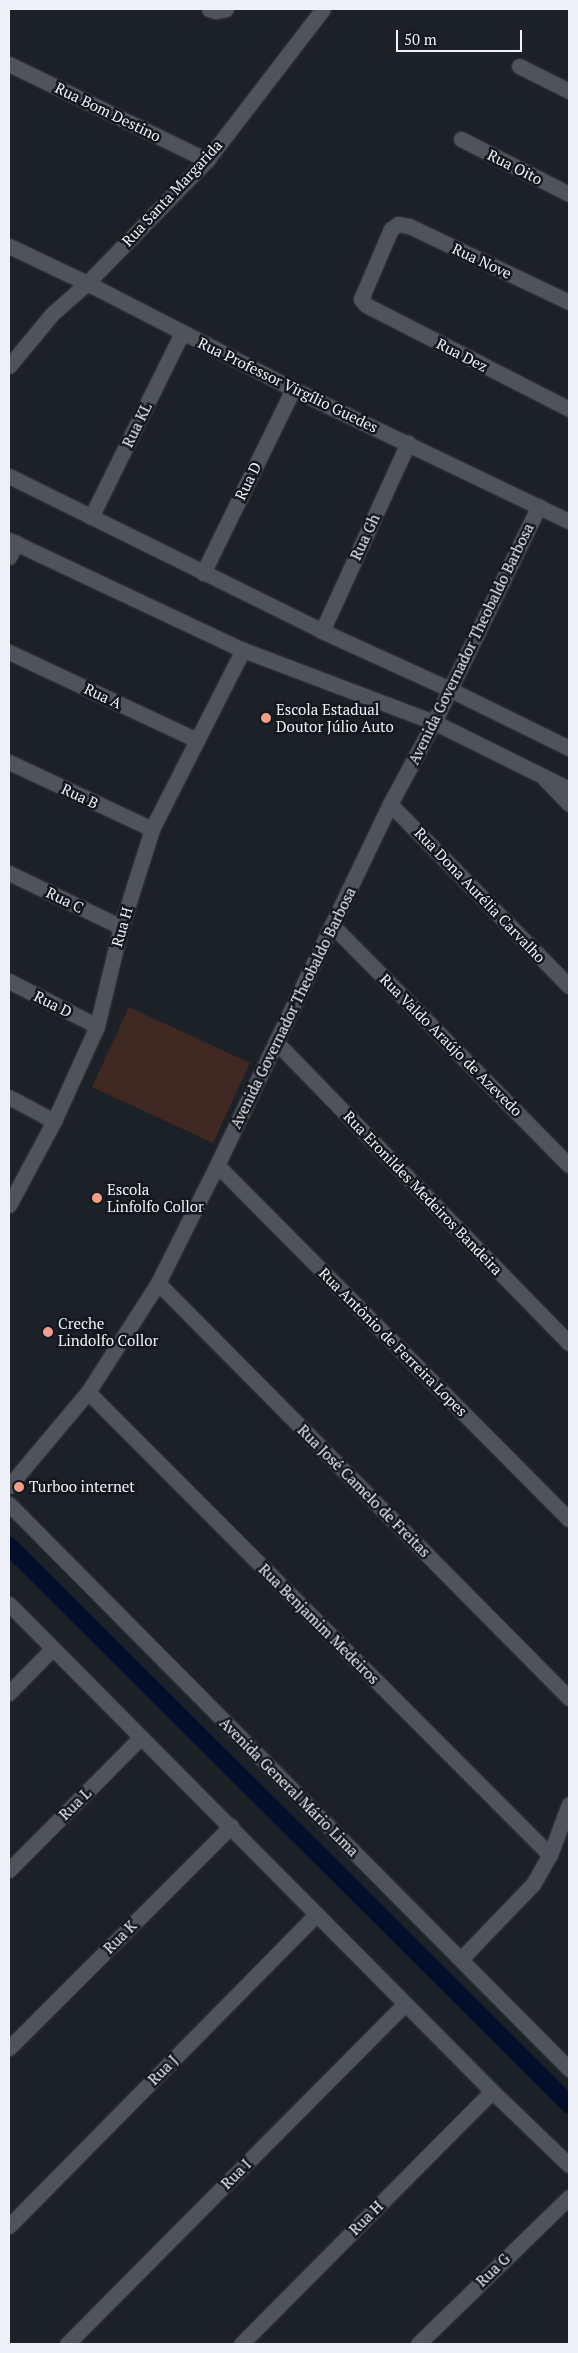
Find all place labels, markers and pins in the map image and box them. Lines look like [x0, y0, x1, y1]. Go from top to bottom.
place label: Escola Estadual Doutor Júlio Auto [276, 700, 394, 735]
marker: Escola Estadual Doutor Júlio Auto [260, 712, 272, 724]
place label: Escola Linfolfo Collor [107, 1180, 204, 1215]
marker: Escola Linfolfo Collor [91, 1192, 103, 1204]
place label: Creche Lindolfo Collor [58, 1314, 158, 1349]
marker: Creche Lindolfo Collor [42, 1326, 54, 1338]
place label: Turboo internet [29, 1478, 135, 1496]
marker: Turboo internet [13, 1481, 25, 1493]

